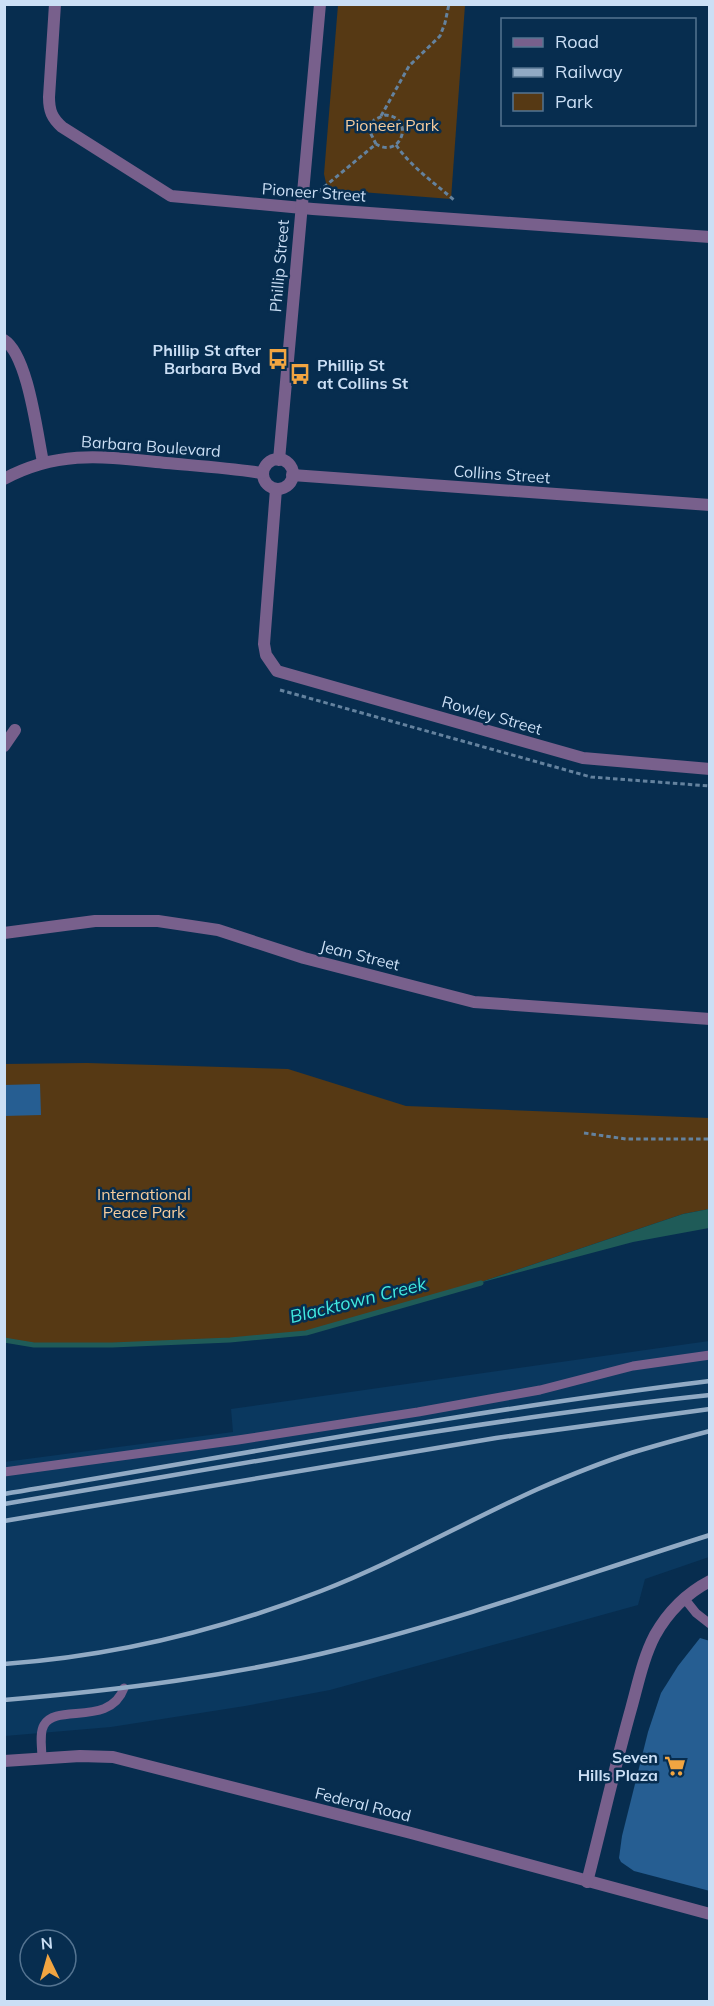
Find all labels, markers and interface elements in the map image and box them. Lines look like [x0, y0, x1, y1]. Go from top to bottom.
legend [501, 18, 696, 126]
text: Road [555, 30, 599, 53]
text: Railway [555, 60, 623, 83]
text: Park [555, 90, 594, 113]
park label: Pioneer Park [345, 115, 440, 135]
street label: Pioneer Street [261, 178, 367, 206]
street label: Phillip Street [265, 218, 293, 313]
place label: Phillip St after Barbara Bvd [153, 340, 262, 378]
bus stop icon: Phillip St after Barbara Bvd [266, 347, 290, 371]
place label: Phillip St at Collins St [317, 355, 408, 393]
bus stop icon: Phillip St at Collins St [288, 362, 312, 386]
street label: Barbara Boulevard [81, 431, 221, 461]
street label: Collins Street [453, 461, 551, 487]
street label: Rowley Street [440, 691, 545, 739]
street label: Jean Street [318, 935, 402, 975]
park label: International Peace Park [97, 1184, 191, 1222]
water label: Blacktown Creek [287, 1272, 429, 1328]
place label: Seven Hills Plaza [578, 1747, 658, 1785]
supermarket icon: Seven Hills Plaza [663, 1754, 687, 1778]
street label: Federal Road [313, 1782, 413, 1826]
north arrow [18, 1928, 78, 1988]
text: N [40, 1933, 54, 1954]

